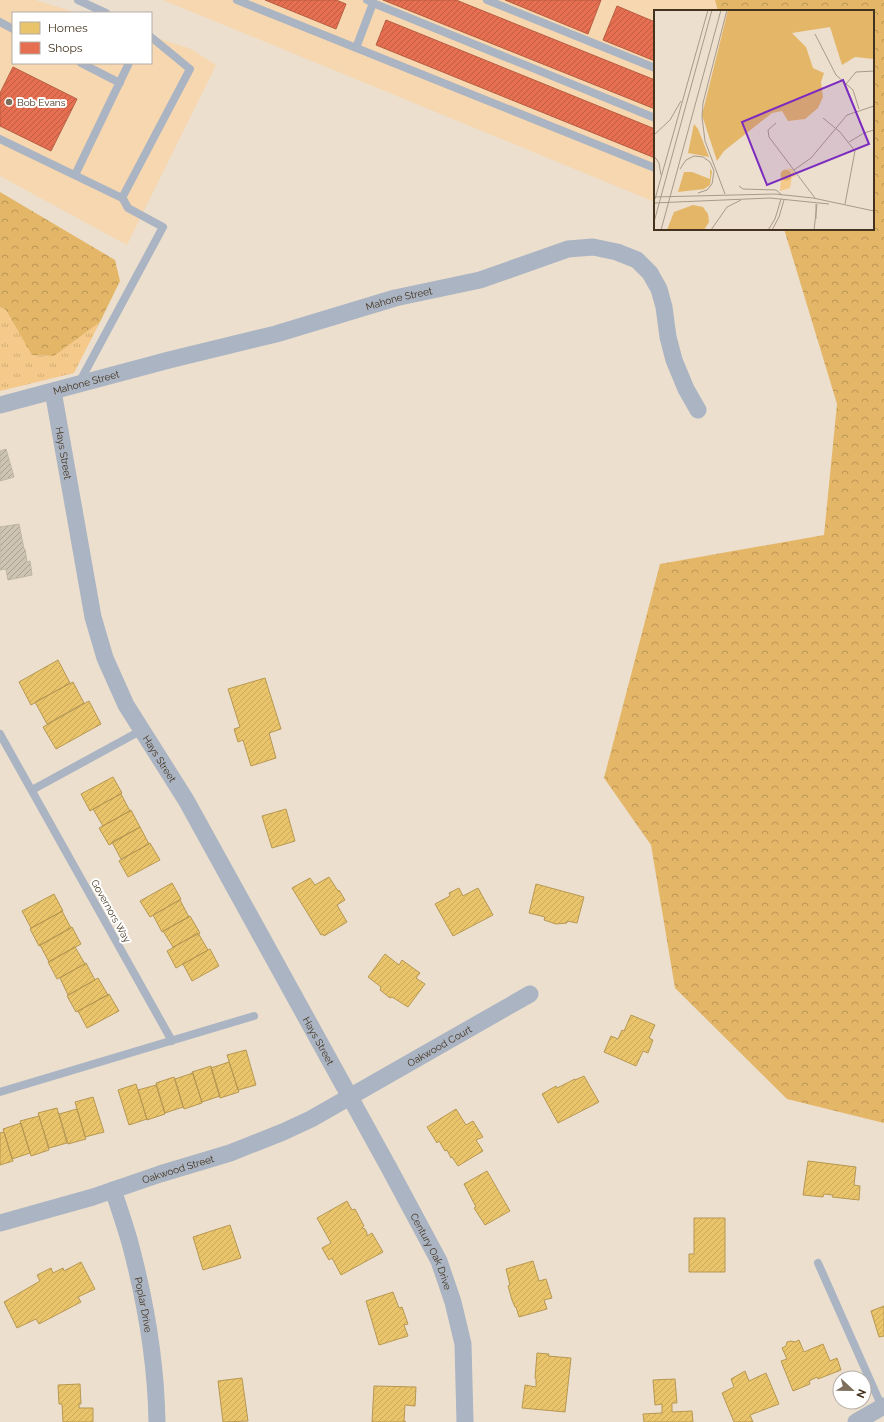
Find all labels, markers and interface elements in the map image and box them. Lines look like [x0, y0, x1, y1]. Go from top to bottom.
inset map [654, 10, 874, 230]
legend [12, 12, 152, 64]
text: Homes [48, 21, 88, 35]
text: Shops [48, 41, 83, 55]
marker: Bob Evans [4, 97, 14, 107]
place label: Bob Evans [17, 97, 66, 108]
street label: Mahone Street [364, 285, 434, 312]
street label: Mahone Street [52, 368, 121, 396]
street label: Hays Street [54, 426, 74, 481]
street label: Hays Street [141, 733, 179, 784]
street label: Governors Way [89, 878, 133, 945]
street label: Hays Street [301, 1015, 337, 1067]
street label: Oakwood Court [405, 1023, 474, 1069]
street label: Oakwood Street [140, 1152, 216, 1185]
street label: Century Oak Drive [409, 1211, 454, 1291]
street label: Poplar Drive [133, 1276, 154, 1333]
north arrow [832, 1370, 872, 1410]
text: N [853, 1387, 868, 1400]

